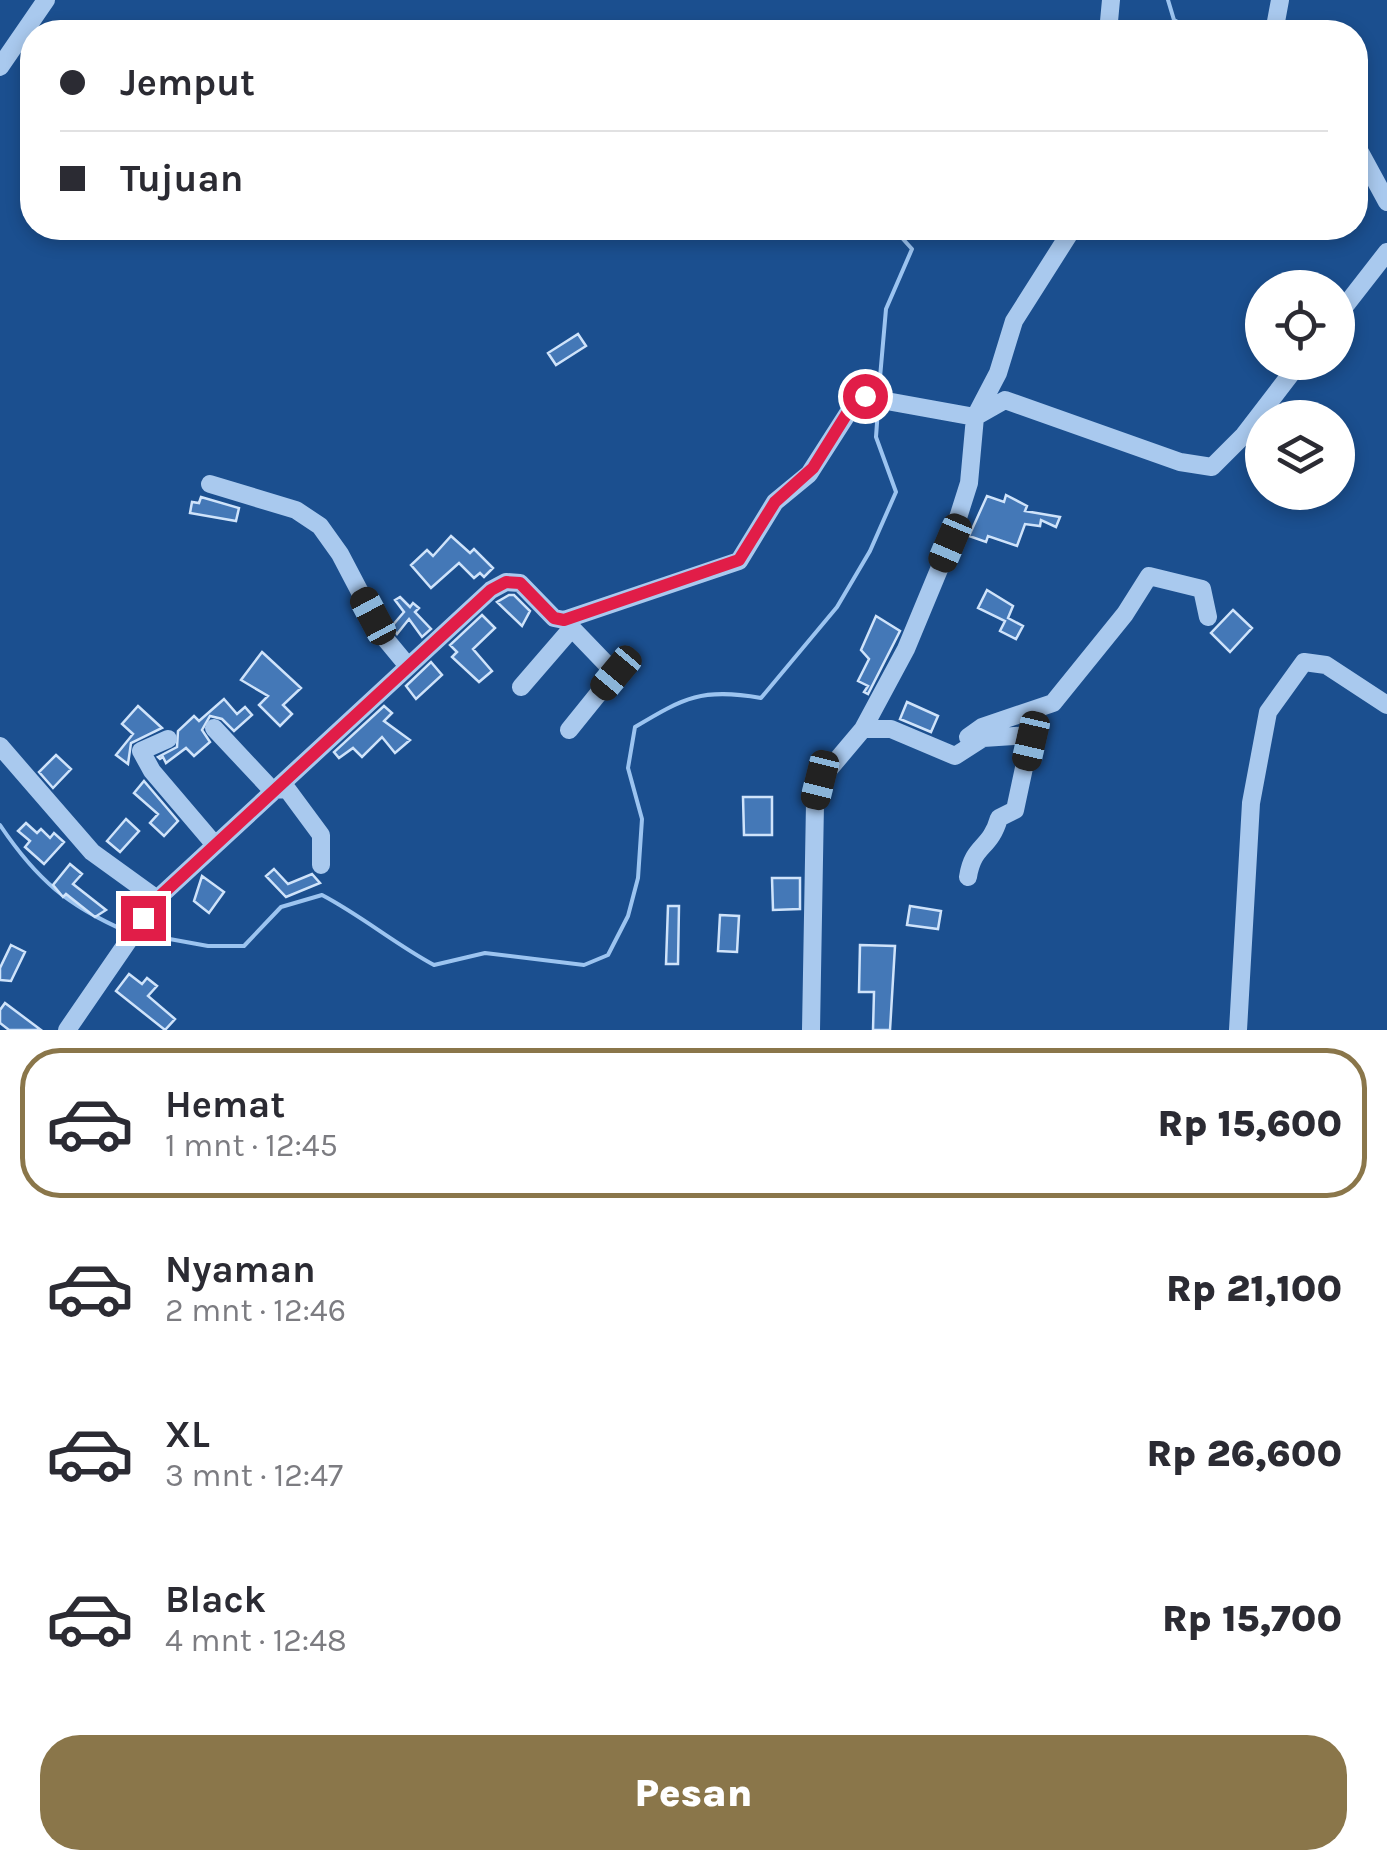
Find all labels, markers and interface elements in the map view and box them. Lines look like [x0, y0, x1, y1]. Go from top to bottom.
text: Jemput [120, 60, 255, 105]
text: Tujuan [120, 156, 243, 201]
map controls [1245, 270, 1355, 510]
button: locate [1245, 270, 1355, 380]
route start [843, 374, 888, 419]
button: layers [1245, 400, 1355, 510]
car [924, 510, 976, 576]
car [346, 582, 400, 650]
car [585, 640, 647, 706]
car [1010, 708, 1052, 774]
car [798, 747, 842, 813]
route end [121, 896, 166, 941]
icon: car [45, 1078, 135, 1168]
text: Hemat [165, 1082, 285, 1127]
text: Rp 15,600 [1157, 1101, 1342, 1146]
text: 1 mnt · 12:45 [165, 1127, 338, 1164]
icon: car [45, 1243, 135, 1333]
text: Nyaman [165, 1247, 316, 1292]
text: Rp 21,100 [1166, 1266, 1342, 1311]
text: 2 mnt · 12:46 [165, 1292, 346, 1329]
icon: car [45, 1408, 135, 1498]
text: XL [165, 1412, 210, 1457]
text: Rp 26,600 [1146, 1431, 1342, 1476]
text: 3 mnt · 12:47 [165, 1457, 343, 1494]
icon: car [45, 1573, 135, 1663]
text: Black [165, 1577, 266, 1622]
text: Rp 15,700 [1162, 1596, 1342, 1641]
text: 4 mnt · 12:48 [165, 1622, 347, 1659]
button: Pesan [40, 1735, 1347, 1850]

